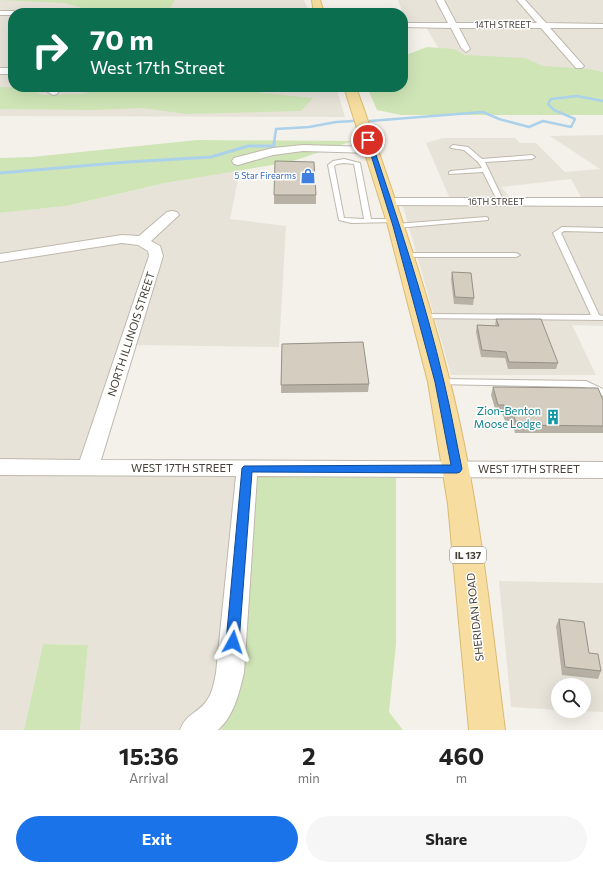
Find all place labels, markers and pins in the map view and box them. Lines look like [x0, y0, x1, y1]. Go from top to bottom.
pin [351, 123, 385, 157]
shop icon: 5 Star Firearms [299, 167, 317, 185]
place label: 5 Star Firearms [234, 170, 296, 181]
place label: Zion-Benton Moose Lodge [474, 404, 541, 430]
building icon: Zion-Benton Moose Lodge [544, 408, 562, 426]

